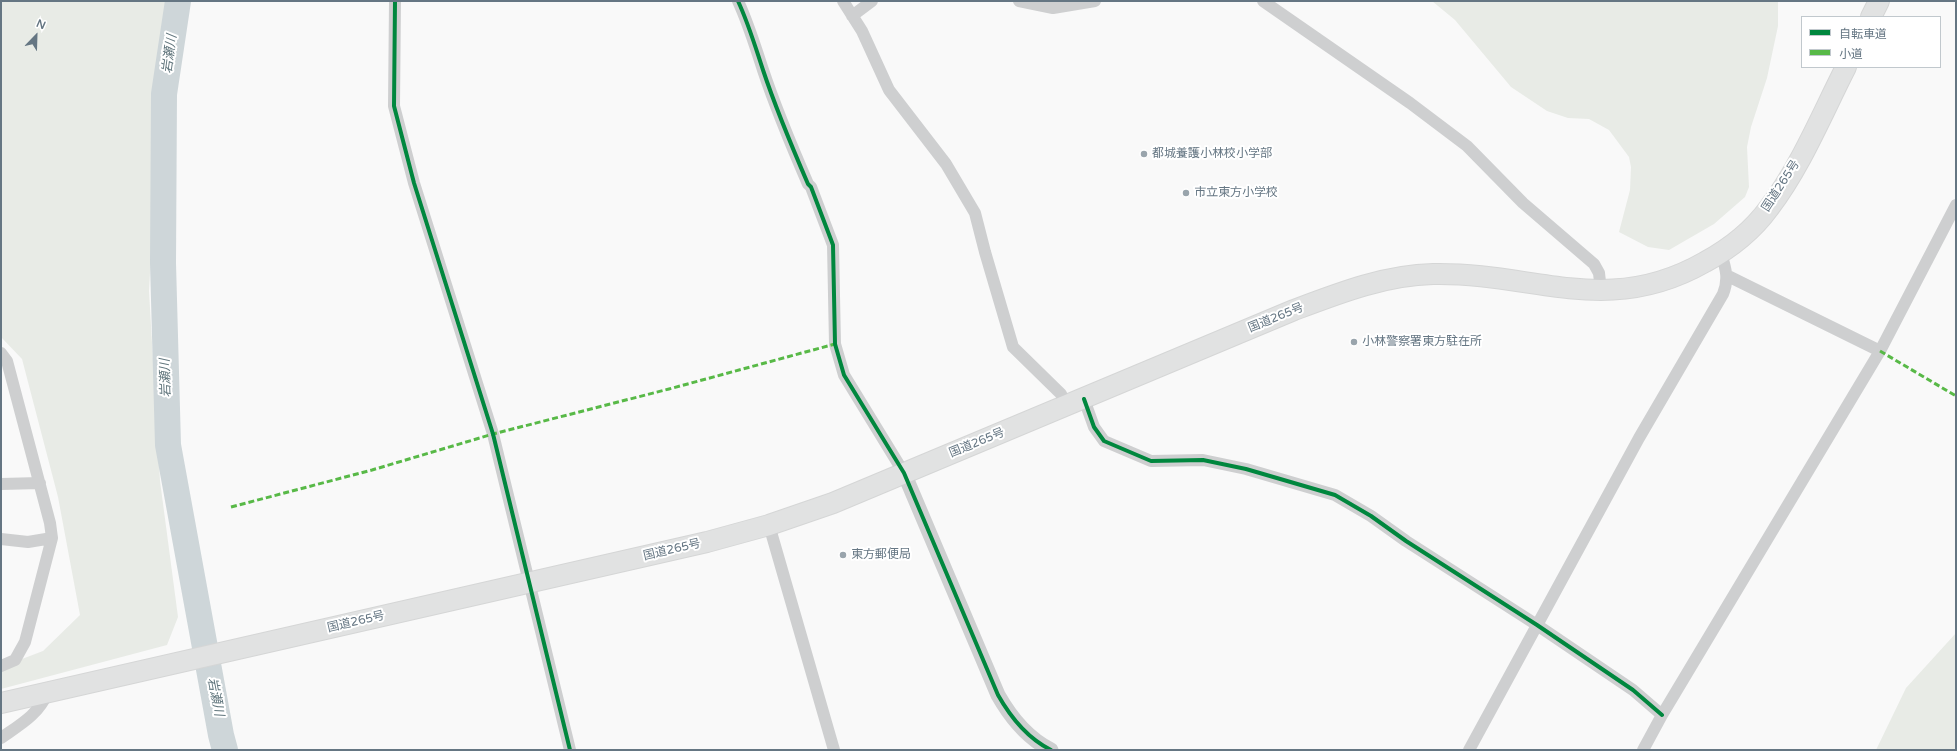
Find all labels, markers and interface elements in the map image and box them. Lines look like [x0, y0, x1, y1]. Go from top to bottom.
north arrow [16, 16, 56, 56]
legend [1801, 16, 1941, 68]
text: N [34, 17, 47, 32]
text: 自転車道 [1839, 27, 1887, 41]
water label: 岩瀬川 [160, 34, 180, 74]
text: 小道 [1839, 47, 1863, 61]
place label: 都城養護小林校小学部 [1152, 147, 1272, 161]
marker: 都城養護小林校小学部 [1139, 149, 1149, 159]
street label: 国道265号 [1759, 158, 1803, 214]
place label: 市立東方小学校 [1194, 186, 1278, 200]
marker: 市立東方小学校 [1181, 188, 1191, 198]
street label: 国道265号 [1246, 300, 1306, 336]
place label: 小林警察署東方駐在所 [1362, 335, 1482, 349]
marker: 小林警察署東方駐在所 [1349, 337, 1359, 347]
water label: 岩瀬川 [158, 358, 174, 398]
street label: 国道265号 [947, 425, 1007, 461]
street label: 国道265号 [642, 536, 702, 564]
place label: 東方郵便局 [851, 548, 911, 562]
marker: 東方郵便局 [838, 550, 848, 560]
street label: 国道265号 [326, 608, 386, 636]
water label: 岩瀬川 [204, 676, 226, 718]

